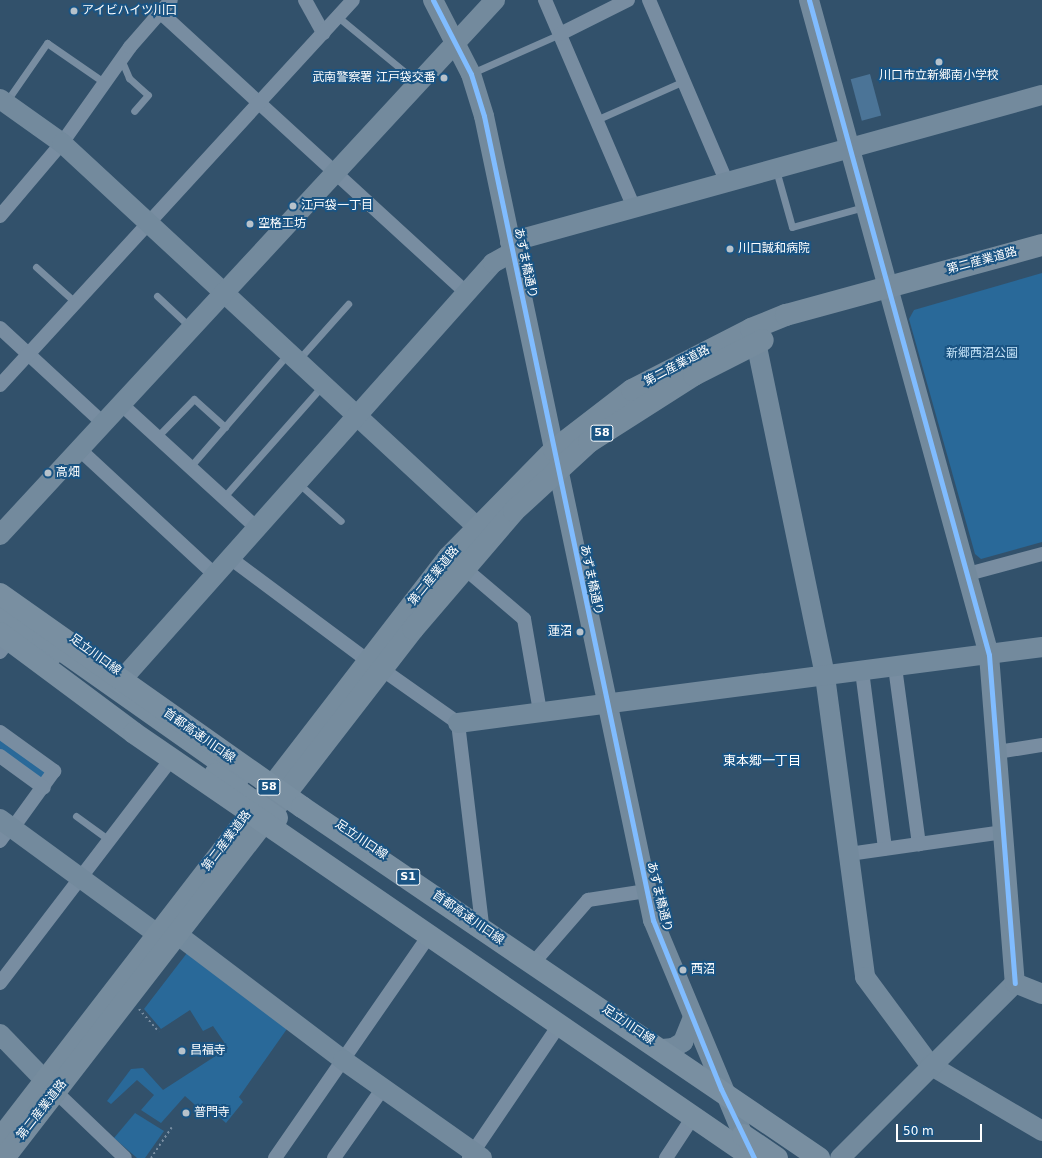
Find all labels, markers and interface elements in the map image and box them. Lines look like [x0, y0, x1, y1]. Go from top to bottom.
place label: アイビハイツ川口 [82, 4, 178, 18]
marker: アイビハイツ川口 [69, 6, 79, 16]
marker: 川口市立新郷南小学校 [934, 57, 944, 67]
place label: 川口市立新郷南小学校 [879, 69, 999, 83]
place label: 武南警察署 江戸袋交番 [312, 71, 436, 85]
marker: 武南警察署 江戸袋交番 [439, 73, 449, 83]
place label: 江戸袋一丁目 [301, 199, 373, 213]
marker: 江戸袋一丁目 [288, 201, 298, 211]
place label: 空格工坊 [258, 217, 306, 231]
marker: 空格工坊 [245, 219, 255, 229]
street label: あずま橋通り [510, 226, 540, 300]
place label: 川口誠和病院 [738, 242, 810, 256]
marker: 川口誠和病院 [725, 244, 735, 254]
street label: 第二産業道路 [945, 245, 1019, 277]
street label: 第二産業道路 [642, 343, 712, 389]
park label: 新郷西沼公園 [946, 347, 1018, 361]
road number: 58 [590, 424, 614, 442]
place label: 高畑 [56, 466, 80, 480]
marker: 高畑 [43, 468, 53, 478]
street label: 第二産業道路 [406, 543, 462, 609]
street label: あずま橋通り [576, 543, 606, 617]
place label: 蓮沼 [548, 625, 572, 639]
marker: 蓮沼 [575, 627, 585, 637]
street label: 足立川口線 [66, 632, 124, 678]
street label: 首都高速川口線 [160, 706, 238, 766]
district label: 東本郷一丁目 [723, 753, 801, 769]
road number: 58 [257, 778, 281, 796]
street label: 第二産業道路 [200, 808, 254, 874]
street label: 足立川口線 [332, 817, 390, 863]
street label: あずま橋通り [643, 860, 675, 934]
road number: S1 [396, 868, 420, 886]
street label: 首都高速川口線 [429, 888, 507, 948]
place label: 西沼 [691, 963, 715, 977]
marker: 西沼 [678, 965, 688, 975]
street label: 足立川口線 [599, 1002, 657, 1048]
place label: 昌福寺 [190, 1044, 226, 1058]
marker: 昌福寺 [177, 1046, 187, 1056]
street label: 第二産業道路 [14, 1077, 70, 1143]
place label: 普門寺 [194, 1106, 230, 1120]
marker: 普門寺 [181, 1108, 191, 1118]
scale bar [898, 1116, 984, 1142]
text: 50 m [903, 1124, 934, 1138]

